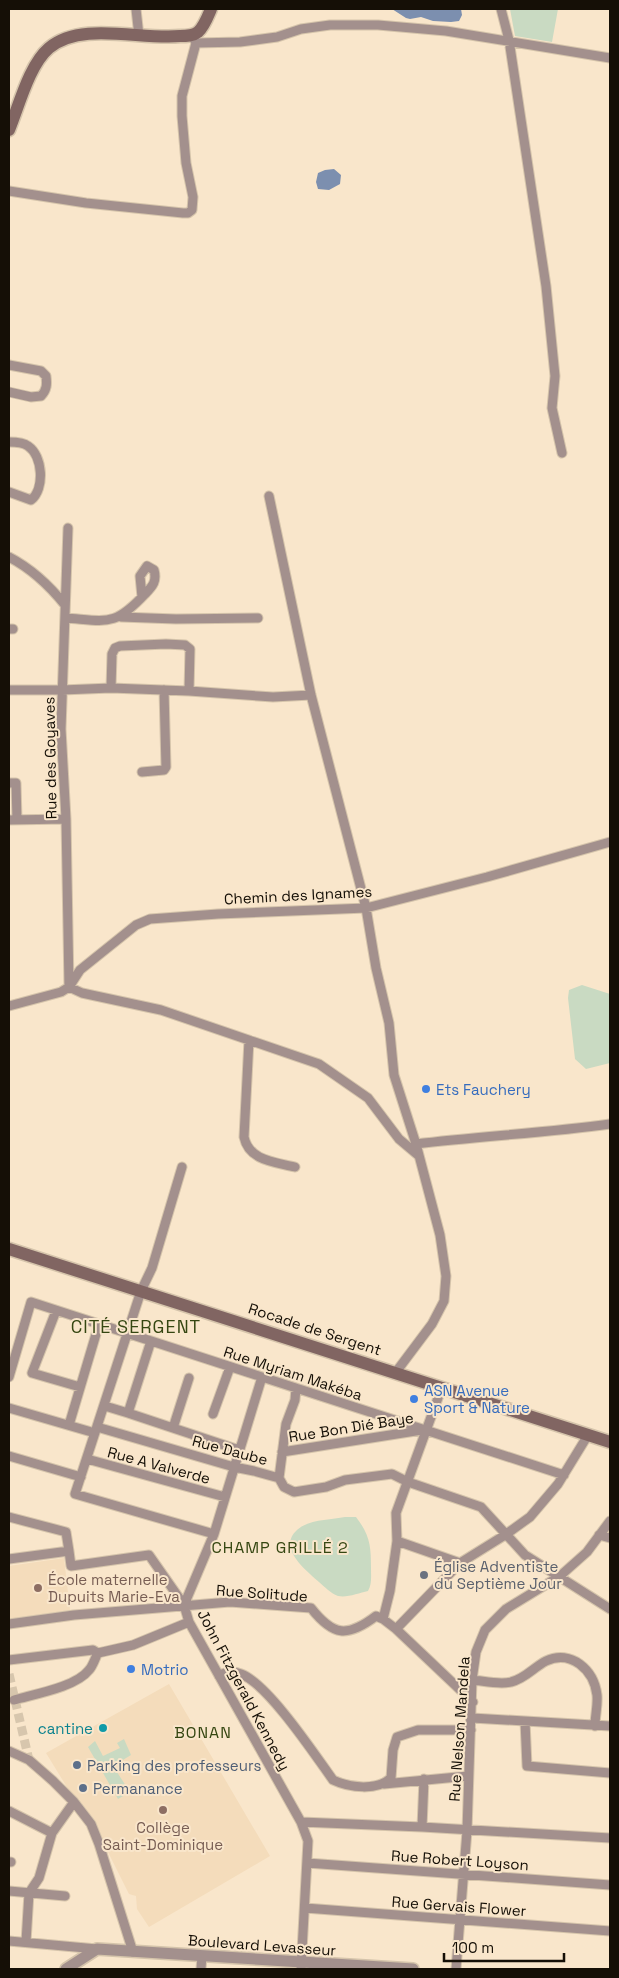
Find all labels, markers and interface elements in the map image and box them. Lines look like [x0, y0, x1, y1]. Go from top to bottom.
street label: Rue des Goyaves [39, 696, 61, 820]
street label: Chemin des Ignames [223, 882, 373, 908]
place label: Ets Fauchery [436, 1080, 531, 1099]
marker: Ets Fauchery [420, 1083, 432, 1095]
street label: Rocade de Sergent [246, 1299, 384, 1360]
district label: CITÉ SERGENT [71, 1315, 201, 1338]
street label: Rue Myriam Makéba [221, 1342, 365, 1405]
place label: ASN Avenue Sport & Nature [424, 1381, 530, 1417]
marker: ASN Avenue Sport & Nature [408, 1393, 420, 1405]
street label: Rue Bon Dié Baye [287, 1408, 415, 1446]
street label: Rue Daube [190, 1431, 270, 1469]
street label: Rue A Valverde [105, 1442, 213, 1488]
district label: CHAMP GRILLÉ 2 [211, 1537, 349, 1558]
place label: Église Adventiste du Septième Jour [434, 1557, 562, 1593]
marker: Église Adventiste du Septième Jour [418, 1569, 430, 1581]
place label: École maternelle Dupuits Marie-Eva [48, 1570, 180, 1606]
street label: Rue Solitude [216, 1580, 309, 1606]
marker: École maternelle Dupuits Marie-Eva [32, 1582, 44, 1594]
street label: John Fitzgerald Kennedy [193, 1606, 295, 1774]
street label: Rue Nelson Mandela [444, 1655, 474, 1802]
place label: Motrio [141, 1660, 188, 1679]
marker: Motrio [125, 1663, 137, 1675]
place label: cantine [38, 1719, 93, 1738]
marker: cantine [97, 1722, 109, 1734]
district label: BONAN [174, 1722, 232, 1743]
place label: Parking des professeurs [87, 1756, 261, 1775]
marker: Parking des professeurs [71, 1759, 83, 1771]
place label: Permanance [93, 1779, 183, 1798]
marker: Permanance [77, 1782, 89, 1794]
marker: Collège Saint-Dominique [157, 1804, 169, 1816]
place label: Collège Saint-Dominique [103, 1818, 223, 1854]
street label: Rue Robert Loyson [390, 1846, 530, 1874]
street label: Rue Gervais Flower [391, 1892, 527, 1920]
street label: Boulevard Levasseur [187, 1930, 337, 1960]
scale bar [444, 1930, 564, 1962]
text: 100 m [452, 1938, 494, 1957]

